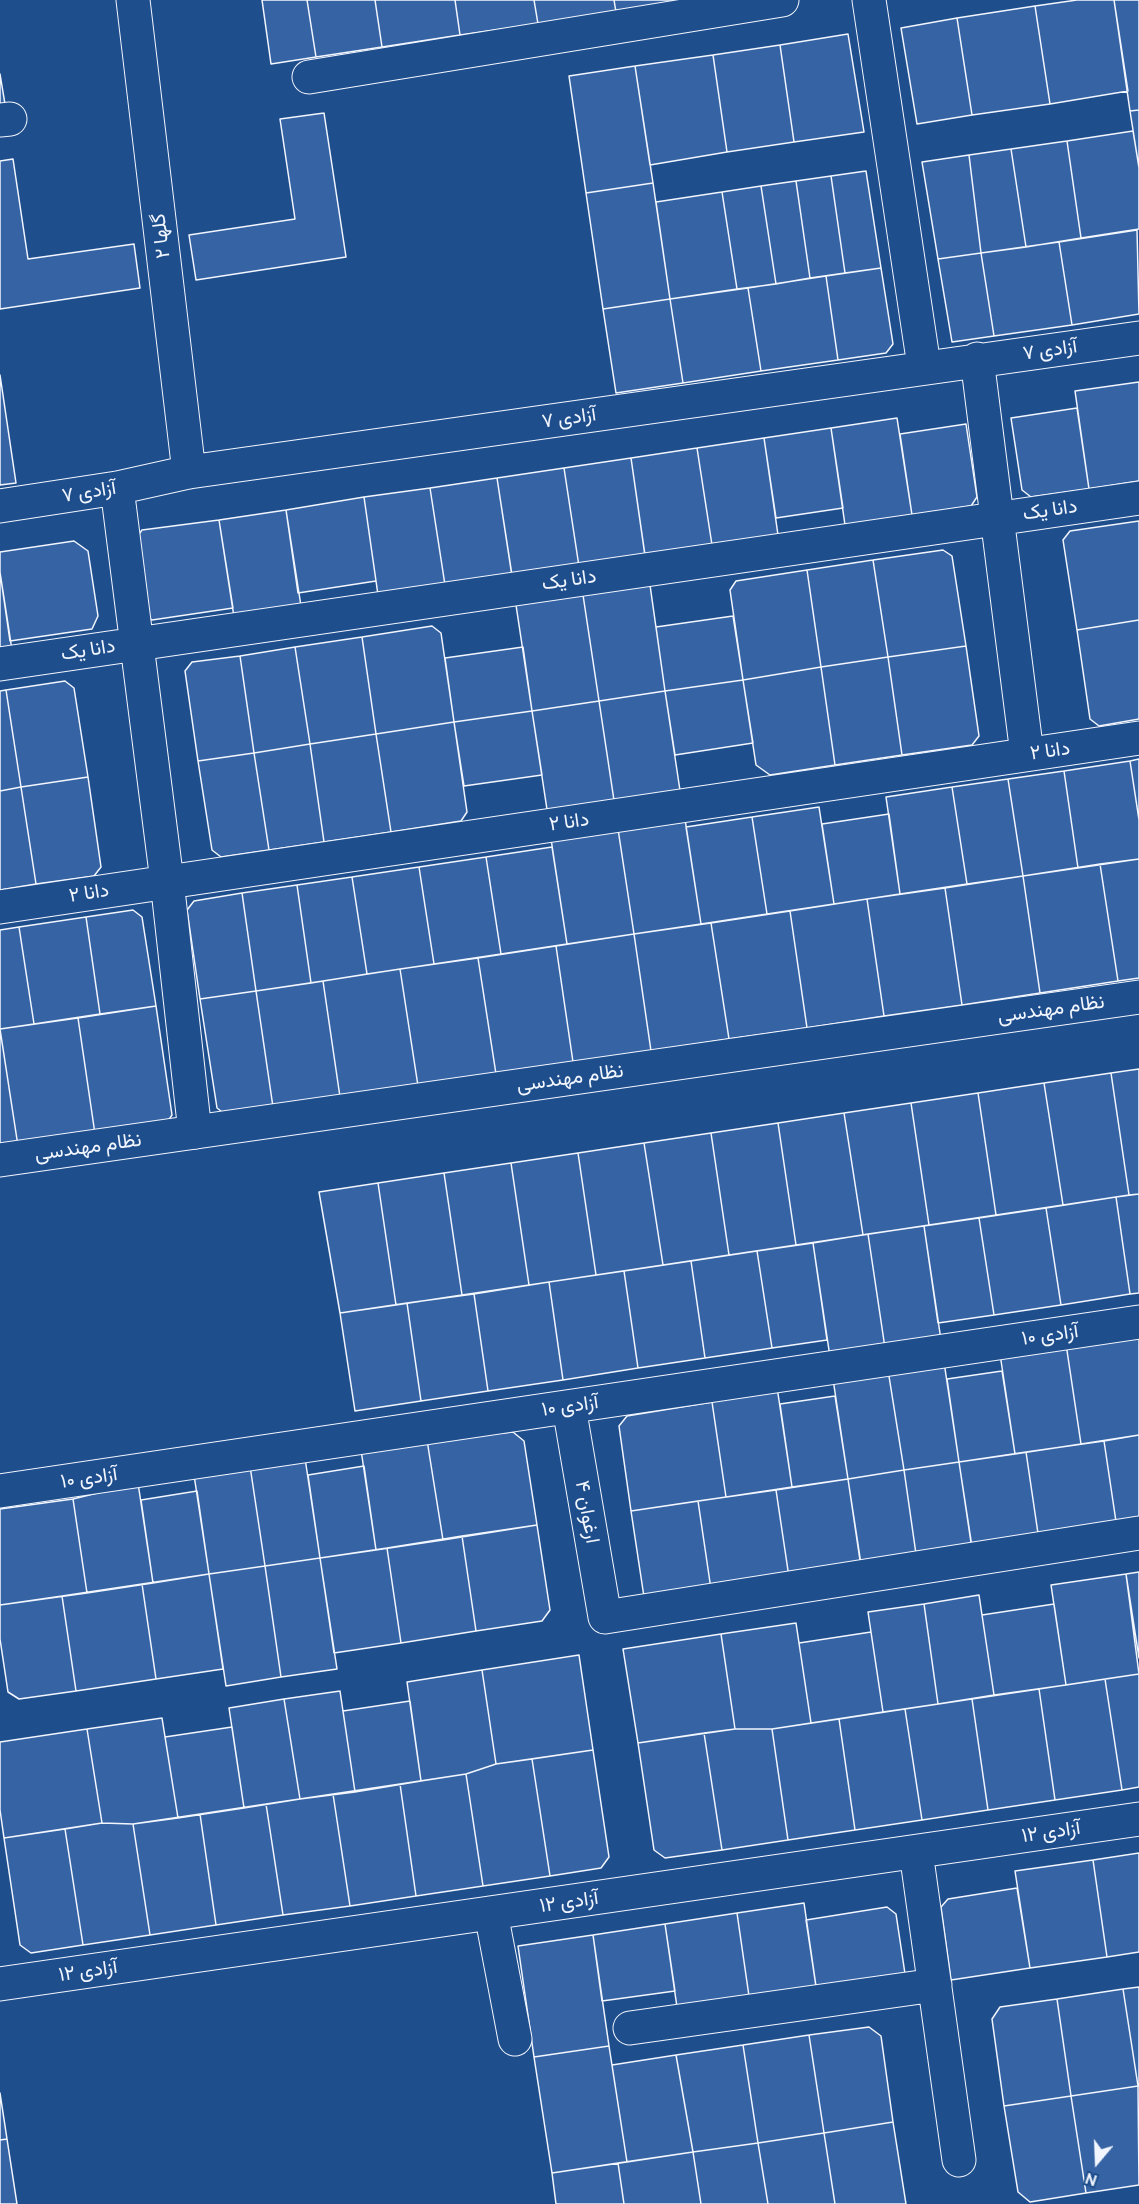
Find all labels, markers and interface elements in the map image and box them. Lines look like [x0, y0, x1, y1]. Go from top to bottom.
street label: گلها ۲ [146, 212, 176, 260]
street label: آزادی ۷ [1021, 334, 1079, 366]
street label: آزادی ۷ [540, 402, 598, 434]
street label: آزادی ۷ [60, 476, 118, 508]
street label: دانا یک [1021, 494, 1079, 526]
street label: دانا یک [540, 564, 598, 596]
street label: دانا یک [59, 634, 117, 666]
street label: دانا ۲ [1028, 736, 1072, 766]
street label: دانا ۲ [547, 807, 591, 837]
street label: دانا ۲ [67, 878, 111, 908]
street label: نظام مهندسی [996, 990, 1106, 1028]
street label: نظام مهندسی [515, 1059, 625, 1097]
street label: نظام مهندسی [33, 1128, 143, 1166]
street label: آزادی ۱۰ [1020, 1319, 1080, 1351]
street label: آزادی ۱۰ [540, 1390, 600, 1422]
street label: آزادی ۱۰ [59, 1462, 119, 1494]
street label: ارغوان ۴ [570, 1479, 604, 1545]
street label: آزادی ۱۲ [1020, 1816, 1082, 1848]
street label: آزادی ۱۲ [538, 1886, 600, 1918]
street label: آزادی ۱۲ [57, 1955, 119, 1987]
north arrow [1067, 2132, 1127, 2192]
text: N [1083, 2169, 1099, 2190]

